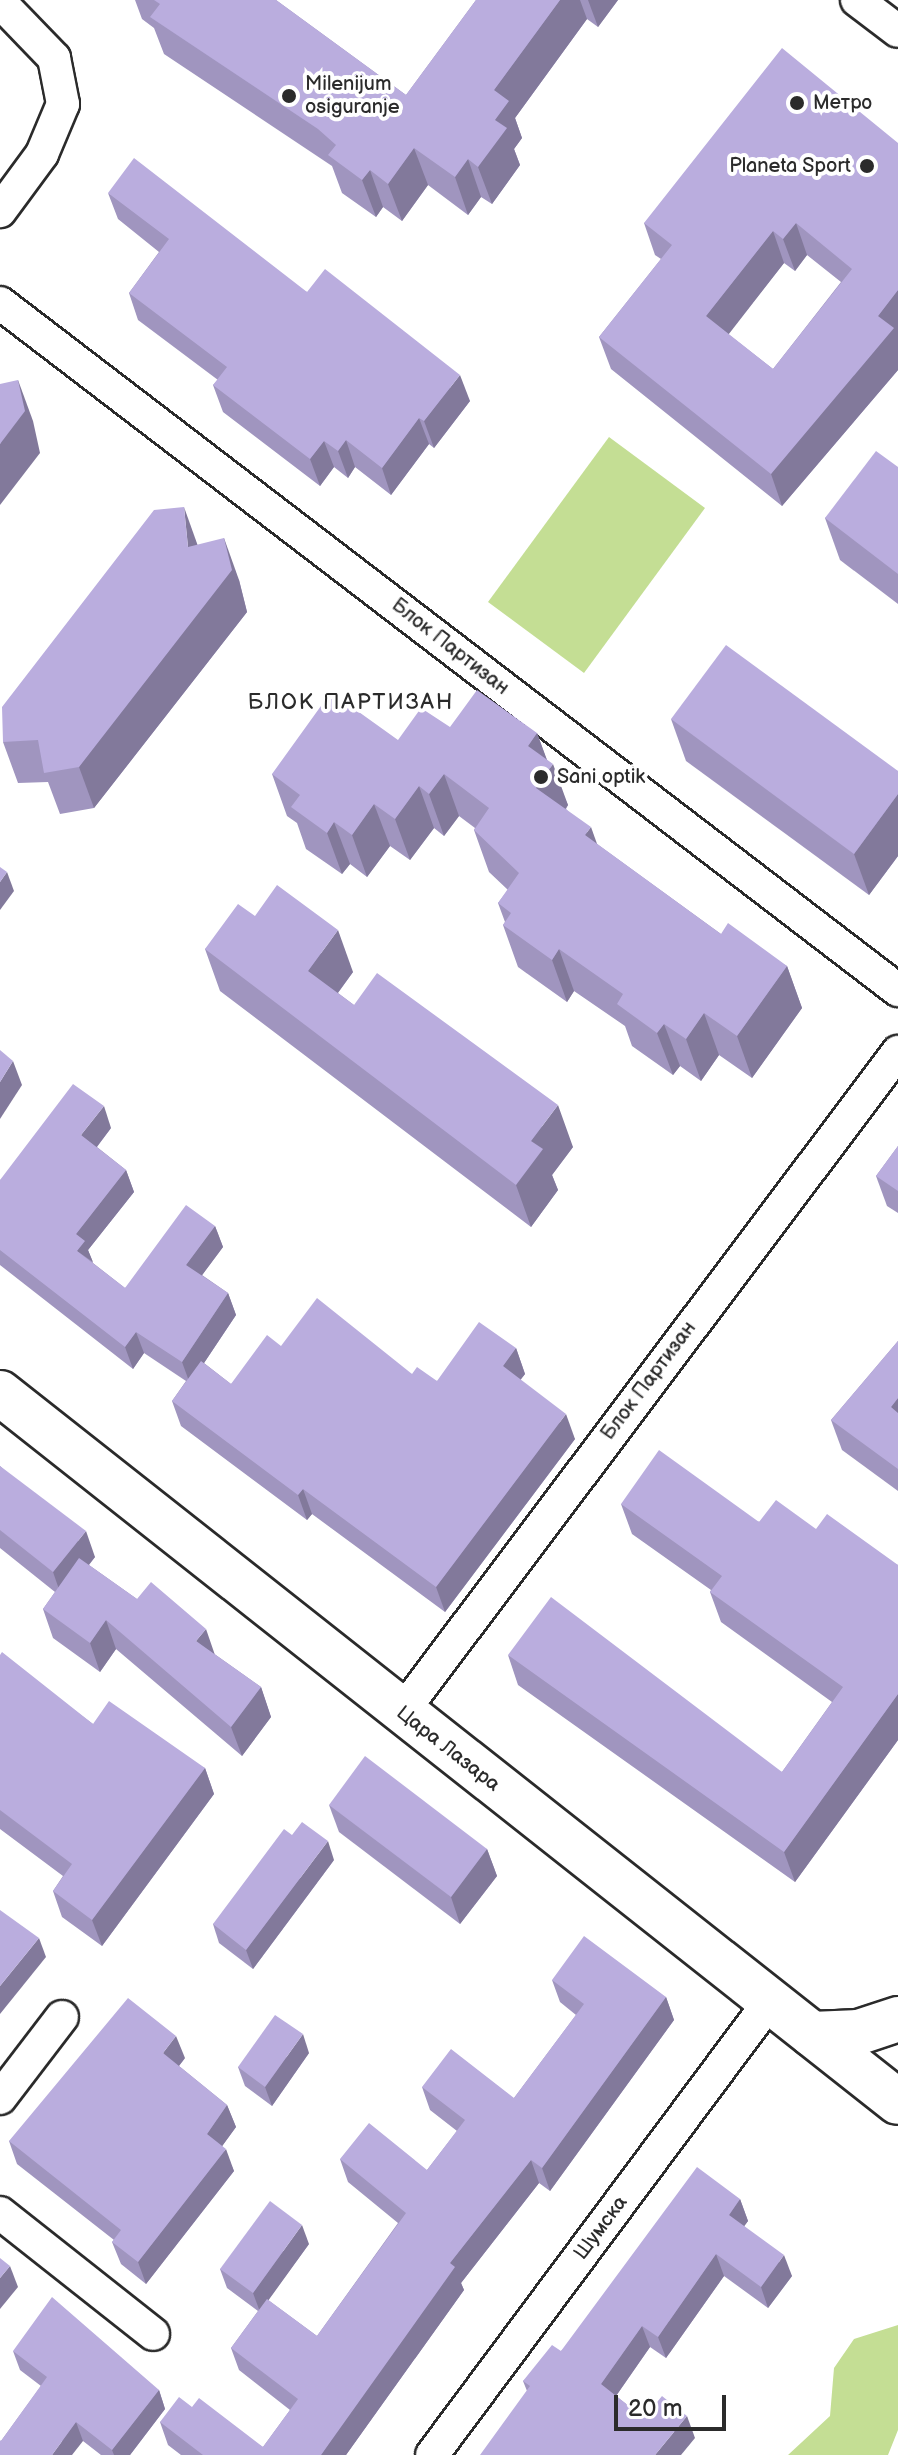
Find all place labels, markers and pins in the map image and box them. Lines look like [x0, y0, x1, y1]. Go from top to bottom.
place label: Milenijum osiguranje [305, 72, 400, 119]
marker: Milenijum osiguranje [280, 87, 298, 105]
place label: Метро [813, 91, 872, 115]
marker: Метро [788, 94, 806, 112]
place label: Planeta Sport [729, 154, 851, 178]
marker: Planeta Sport [858, 157, 876, 175]
place label: Sani optik [557, 765, 645, 789]
marker: Sani optik [532, 768, 550, 786]

